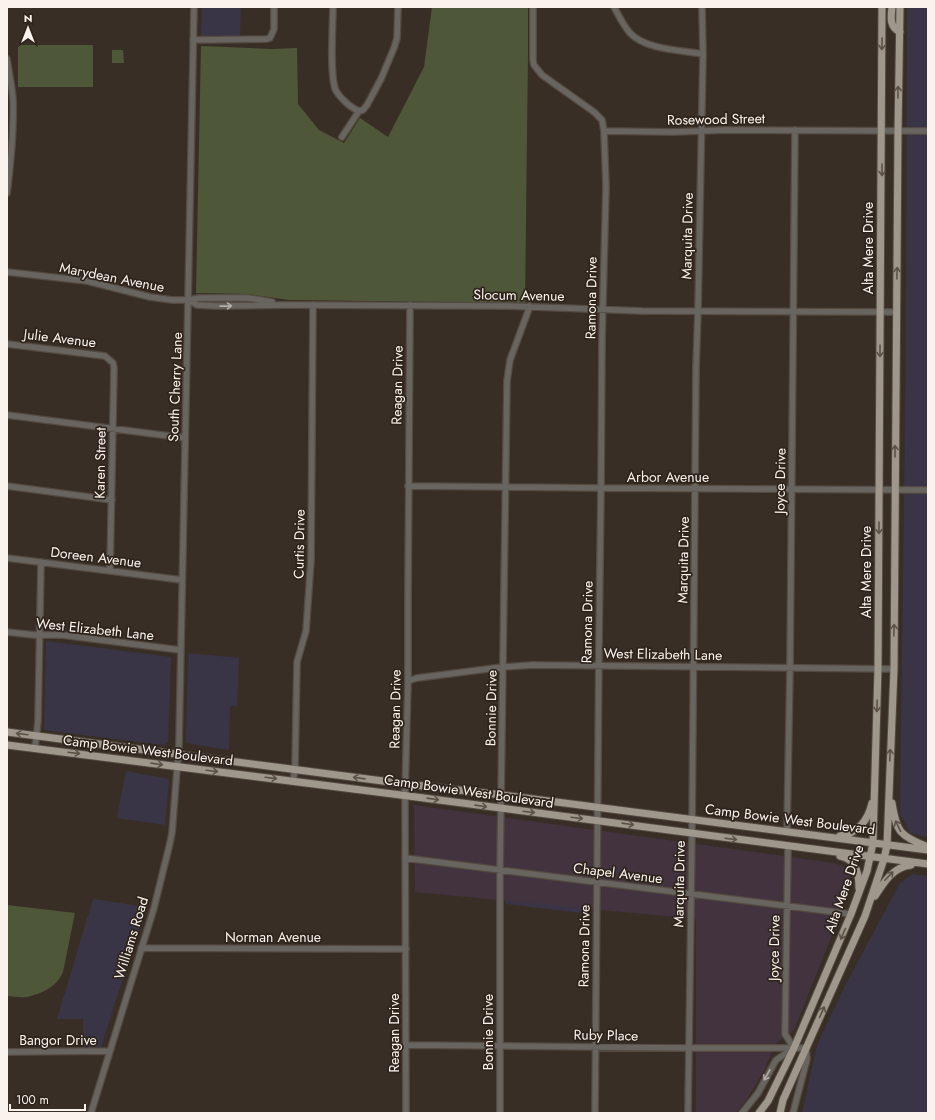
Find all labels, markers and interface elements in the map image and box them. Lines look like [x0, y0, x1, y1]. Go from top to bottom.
north arrow [8, 8, 48, 48]
text: N [24, 10, 32, 26]
one-way arrow [878, 37, 886, 50]
one-way arrow [895, 86, 902, 99]
street label: Rosewood Street [667, 108, 766, 130]
one-way arrow [878, 163, 885, 176]
street label: Marquita Drive [676, 192, 698, 280]
street label: Alta Mere Drive [858, 202, 878, 294]
street label: Marydean Avenue [58, 257, 166, 297]
street label: Ramona Drive [580, 257, 602, 339]
one-way arrow [893, 267, 901, 280]
street label: Slocum Avenue [473, 284, 565, 306]
one-way arrow [219, 302, 232, 309]
street label: Julie Avenue [21, 323, 97, 352]
street label: South Cherry Lane [163, 332, 187, 442]
one-way arrow [876, 344, 884, 357]
street label: Reagan Drive [386, 345, 408, 425]
street label: Karen Street [89, 426, 111, 499]
one-way arrow [891, 445, 899, 458]
street label: Joyce Drive [769, 448, 791, 516]
street label: Arbor Avenue [627, 467, 709, 487]
street label: Curtis Drive [288, 509, 310, 579]
street label: Marquita Drive [672, 516, 694, 604]
one-way arrow [875, 521, 883, 534]
street label: Alta Mere Drive [856, 526, 876, 618]
street label: Doreen Avenue [49, 542, 143, 572]
street label: Ramona Drive [576, 581, 598, 663]
street label: West Elizabeth Lane [35, 613, 155, 645]
one-way arrow [890, 624, 898, 637]
street label: West Elizabeth Lane [604, 643, 722, 665]
street label: Reagan Drive [384, 669, 406, 749]
street label: Bonnie Drive [480, 670, 502, 746]
one-way arrow [874, 699, 881, 712]
one-way arrow [16, 730, 29, 737]
street label: Camp Bowie West Boulevard [62, 730, 234, 770]
one-way arrow [67, 749, 80, 757]
one-way arrow [887, 749, 894, 762]
one-way arrow [150, 760, 163, 768]
one-way arrow [206, 767, 219, 775]
street label: Camp Bowie West Boulevard [383, 769, 555, 813]
one-way arrow [264, 774, 277, 782]
one-way arrow [353, 774, 366, 782]
one-way arrow [426, 795, 439, 803]
street label: Camp Bowie West Boulevard [704, 799, 876, 839]
one-way arrow [474, 802, 487, 810]
one-way arrow [522, 808, 535, 816]
one-way arrow [570, 814, 583, 822]
one-way arrow [621, 820, 634, 828]
one-way arrow [894, 820, 901, 832]
one-way arrow [724, 835, 737, 843]
street label: Marquita Drive [668, 840, 690, 928]
street label: Alta Mere Drive [819, 842, 869, 936]
street label: Chapel Avenue [572, 858, 664, 888]
one-way arrow [885, 871, 894, 881]
street label: Williams Road [109, 894, 153, 982]
street label: Ramona Drive [573, 905, 595, 987]
street label: Joyce Drive [763, 915, 785, 983]
street label: Norman Avenue [225, 927, 321, 947]
one-way arrow [839, 927, 846, 939]
street label: Reagan Drive [384, 993, 404, 1073]
street label: Bonnie Drive [478, 994, 498, 1070]
one-way arrow [818, 1006, 826, 1018]
street label: Ruby Place [573, 1024, 639, 1046]
street label: Bangor Drive [19, 1030, 97, 1050]
one-way arrow [763, 1069, 771, 1081]
scale bar [10, 1086, 85, 1112]
text: 100 m [16, 1091, 49, 1109]

